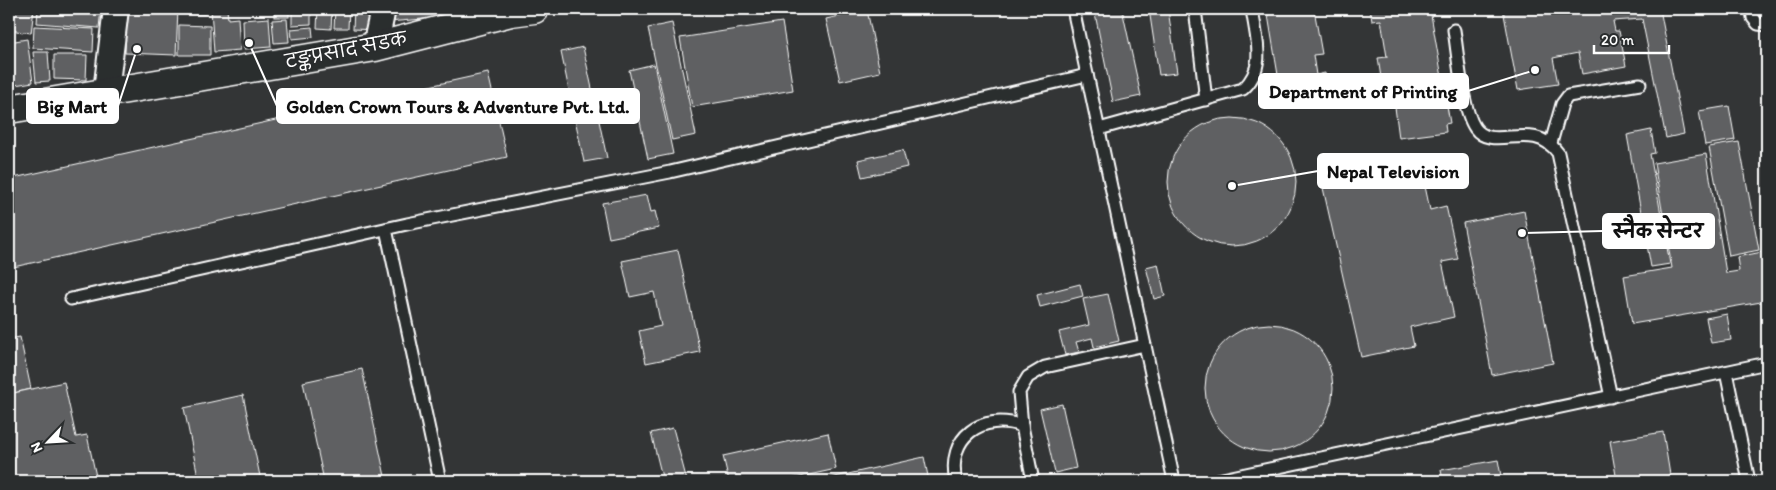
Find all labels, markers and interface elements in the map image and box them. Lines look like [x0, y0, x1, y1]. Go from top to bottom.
scale bar [1594, 22, 1668, 54]
street label: टङ्कप्रसाद सडक [282, 27, 411, 75]
text: 20 m [1601, 31, 1635, 49]
callout: Department of Printing [1259, 74, 1468, 108]
text: Department of Printing [1269, 80, 1459, 103]
callout: Big Mart [27, 89, 118, 123]
callout: Golden Crown Tours & Adventure Pvt. Ltd. [277, 89, 639, 123]
text: Big Mart [37, 95, 107, 118]
text: Golden Crown Tours & Adventure Pvt. Ltd. [286, 95, 630, 118]
callout: Nepal Television [1318, 154, 1468, 188]
text: Nepal Television [1327, 160, 1460, 183]
text: स्नैक सेन्टर [1611, 213, 1705, 243]
callout: स्नैक सेन्टर [1603, 214, 1714, 248]
north arrow [22, 418, 72, 468]
text: N [27, 439, 46, 455]

